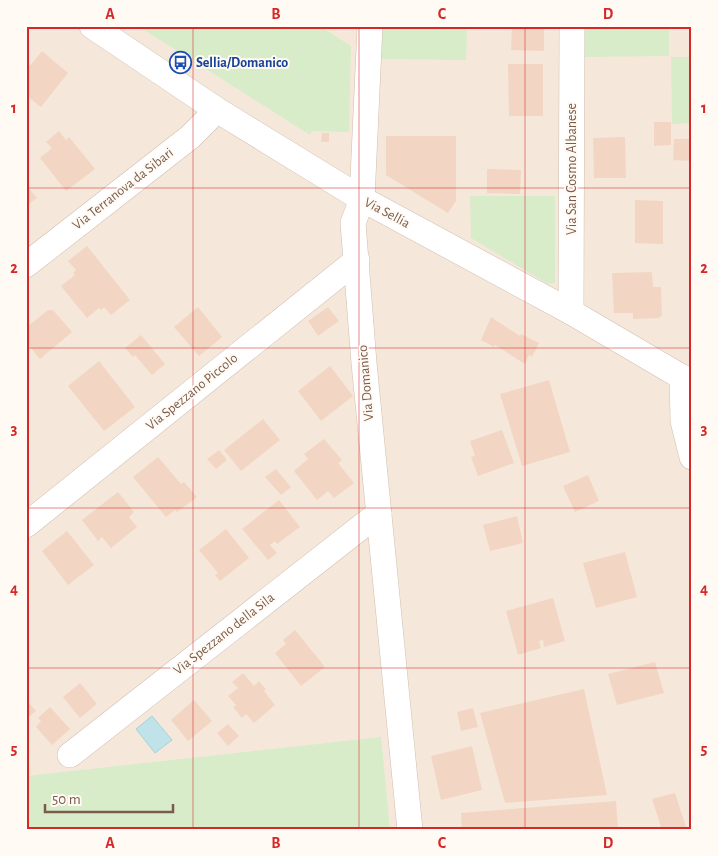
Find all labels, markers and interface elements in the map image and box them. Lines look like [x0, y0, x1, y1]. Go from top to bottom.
text: A [105, 6, 115, 22]
text: B [271, 6, 281, 22]
text: C [438, 6, 447, 22]
text: D [603, 6, 614, 22]
bus stop icon: Sellia/Domanico [168, 51, 192, 75]
place label: Sellia/Domanico [196, 56, 288, 70]
text: 1 [11, 100, 17, 116]
text: 1 [701, 100, 707, 116]
street label: Via San Cosmo Albanese [565, 103, 579, 235]
street label: Via Terranova da Sibari [70, 145, 176, 233]
street label: Via Sellia [362, 195, 413, 231]
text: 2 [10, 260, 18, 276]
text: 2 [700, 260, 708, 276]
street label: Via Domanico [356, 344, 376, 422]
street label: Via Spezzano Piccolo [144, 351, 240, 433]
text: 3 [11, 421, 18, 437]
text: 3 [701, 421, 708, 437]
text: 4 [10, 581, 18, 597]
text: 4 [700, 581, 708, 597]
street label: Via Spezzano della Sila [171, 590, 278, 678]
text: 5 [11, 741, 18, 757]
text: 5 [701, 741, 708, 757]
scale bar [45, 781, 172, 813]
text: 50 m [52, 792, 81, 807]
text: A [105, 835, 115, 851]
text: B [271, 835, 281, 851]
text: C [438, 835, 447, 851]
text: D [603, 835, 614, 851]

